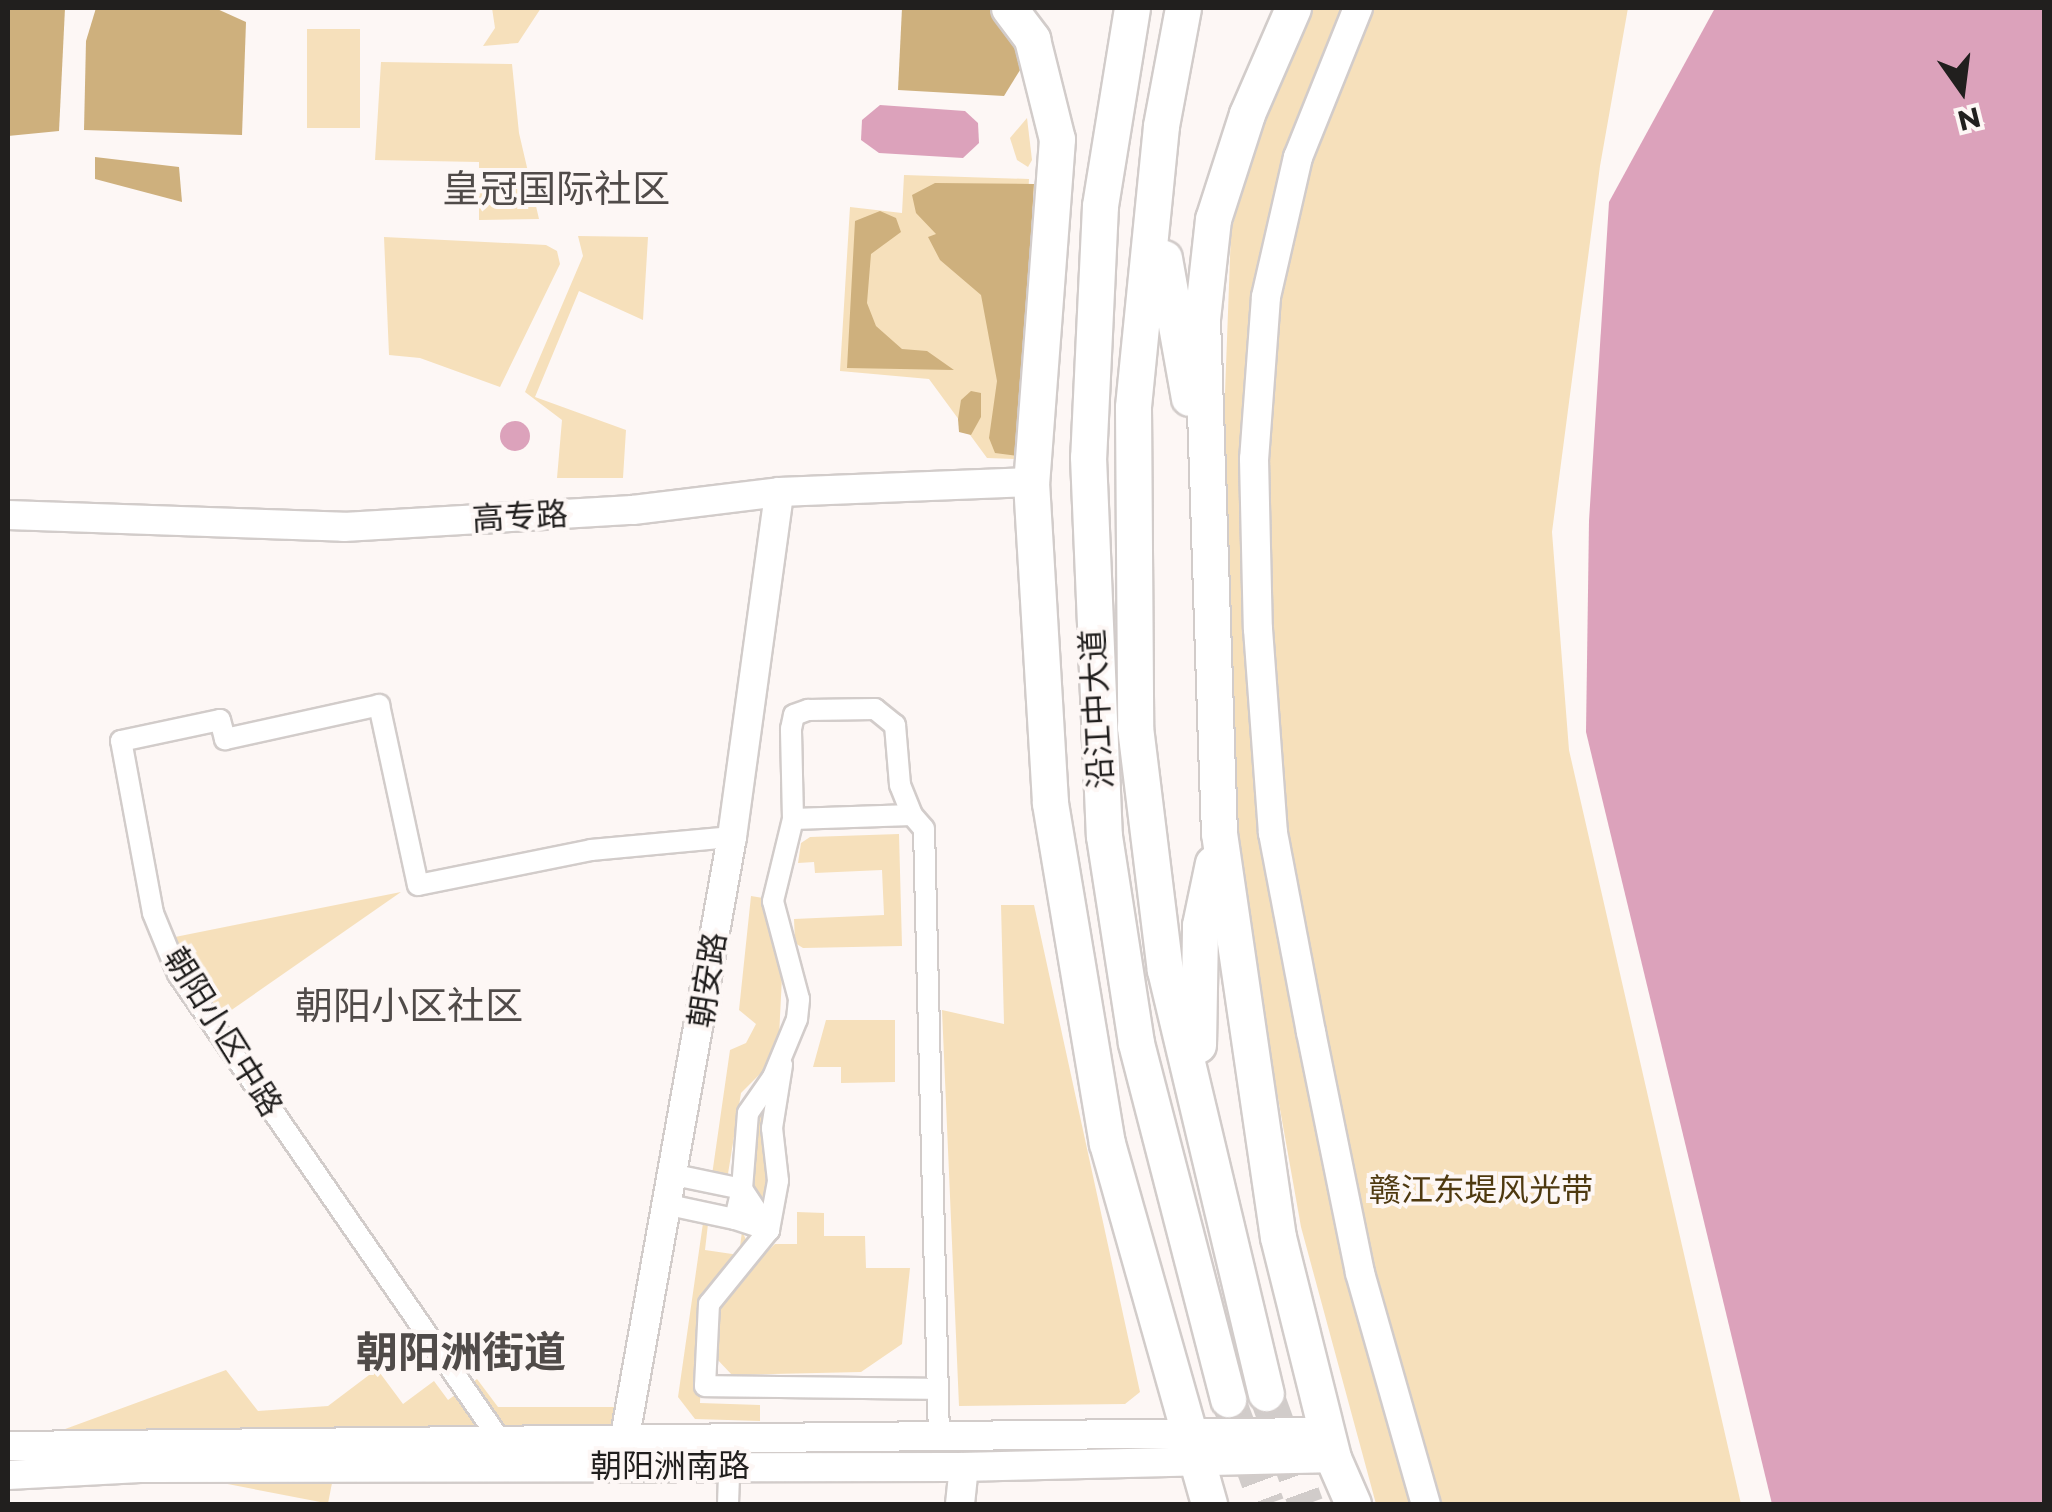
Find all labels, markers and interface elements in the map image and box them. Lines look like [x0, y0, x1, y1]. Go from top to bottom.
north arrow [1912, 40, 2012, 140]
text: N [1954, 100, 1984, 138]
district label: 皇冠国际社区 [442, 166, 670, 212]
street label: 高专路 [471, 495, 569, 539]
street label: 沿江中大道 [1074, 628, 1120, 790]
street label: 朝安路 [682, 930, 734, 1030]
street label: 朝阳小区中路 [156, 940, 290, 1124]
district label: 朝阳小区社区 [295, 983, 523, 1029]
park label: 赣江东堤风光带 [1369, 1171, 1593, 1209]
district label: 朝阳洲街道 [356, 1327, 566, 1377]
street label: 朝阳洲南路 [590, 1447, 750, 1485]

